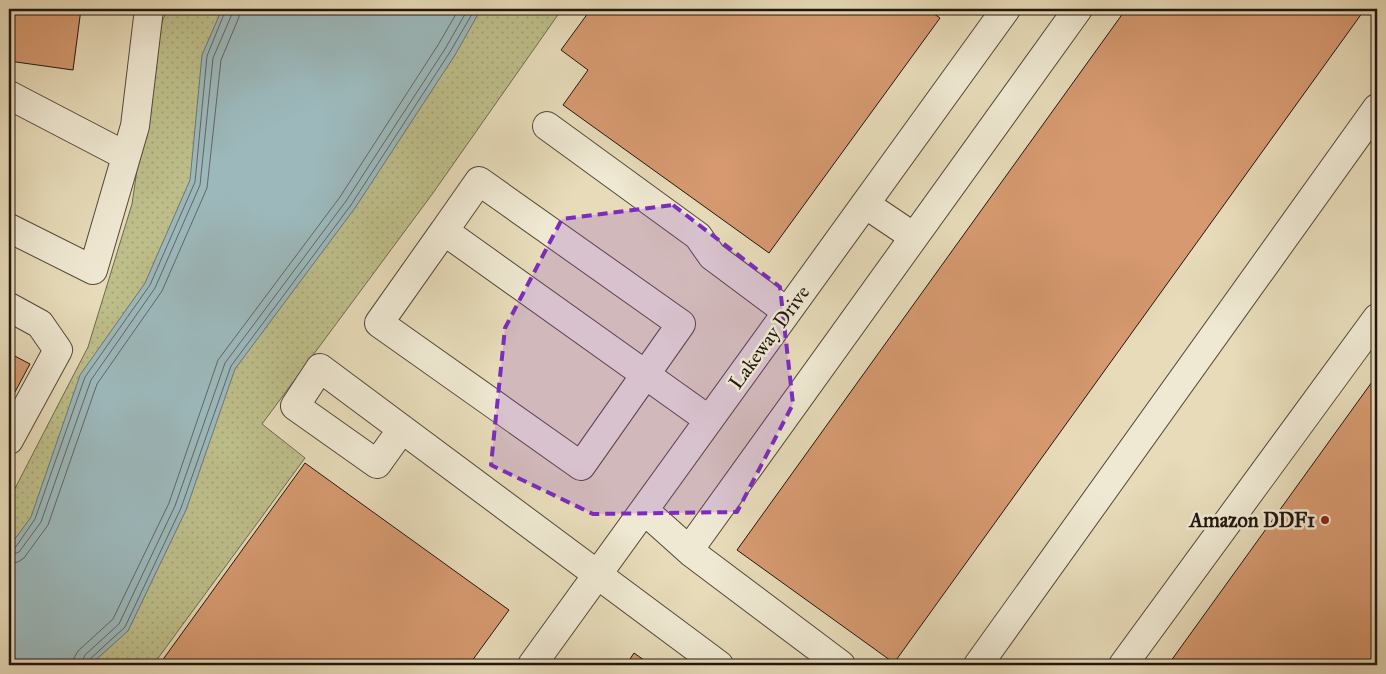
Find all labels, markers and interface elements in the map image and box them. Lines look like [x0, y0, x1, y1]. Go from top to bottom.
street label: Lakeway Drive [723, 281, 815, 393]
place label: Amazon DDF1 [1188, 508, 1315, 532]
marker: Amazon DDF1 [1319, 514, 1331, 526]

